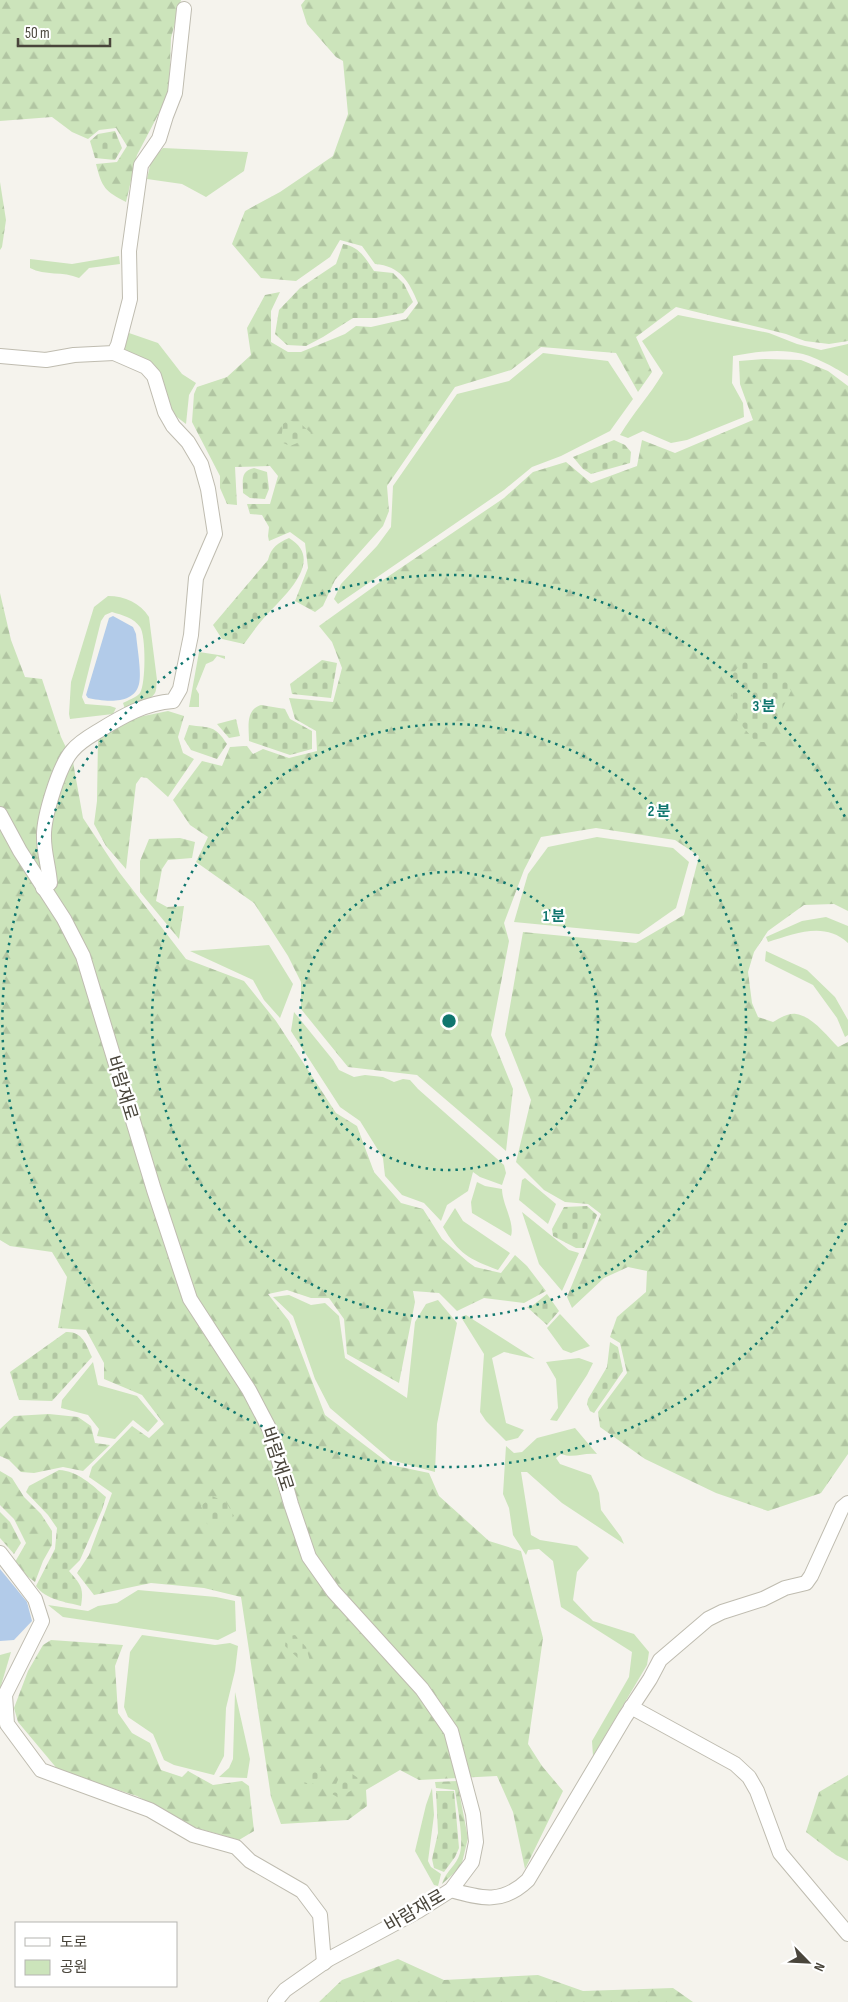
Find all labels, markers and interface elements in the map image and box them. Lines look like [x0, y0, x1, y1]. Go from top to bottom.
scale bar [18, 15, 110, 47]
text: 50 m [25, 24, 50, 43]
text: 3 분 [753, 697, 776, 716]
text: 2 분 [648, 802, 671, 821]
text: 1 분 [543, 907, 565, 926]
centre of rings [440, 1012, 458, 1030]
street label: 바람재로 [102, 1053, 142, 1123]
street label: 바람재로 [257, 1424, 297, 1494]
street label: 바람재로 [381, 1885, 449, 1937]
legend [15, 1922, 178, 1987]
text: 도로 [60, 1933, 88, 1952]
north arrow [783, 1937, 833, 1987]
text: 공원 [60, 1958, 88, 1977]
text: N [810, 1960, 829, 1974]

